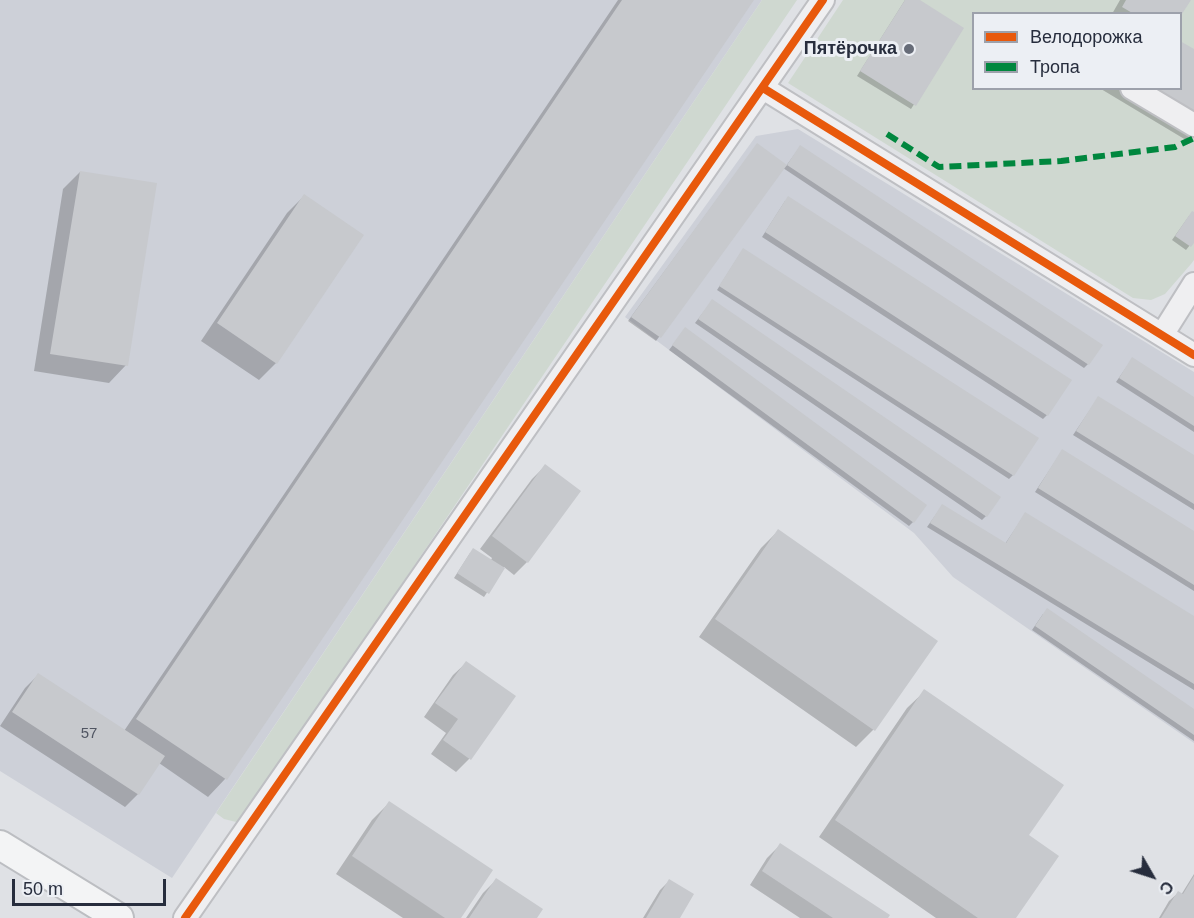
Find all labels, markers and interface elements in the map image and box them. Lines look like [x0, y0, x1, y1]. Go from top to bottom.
legend [972, 12, 1182, 90]
text: Велодорожка [1030, 27, 1142, 47]
place label: Пятёрочка [804, 38, 897, 60]
marker: Пятёрочка [902, 42, 916, 56]
text: Тропа [1030, 57, 1080, 77]
house number: 57 [81, 725, 97, 743]
north arrow [1122, 846, 1182, 906]
scale bar [15, 867, 170, 905]
text: С [1156, 878, 1177, 897]
text: 50 m [23, 879, 63, 899]

